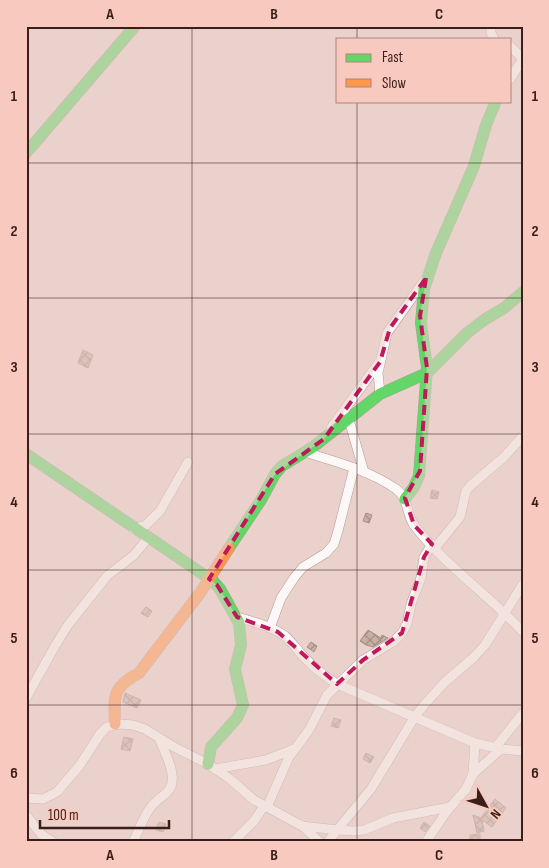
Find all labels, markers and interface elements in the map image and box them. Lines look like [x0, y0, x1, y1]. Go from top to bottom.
text: A [105, 5, 114, 24]
text: B [270, 5, 278, 24]
text: C [435, 5, 443, 24]
legend [336, 38, 512, 102]
text: Fast [382, 48, 404, 67]
text: Slow [382, 74, 406, 93]
text: 1 [11, 87, 18, 106]
text: 1 [532, 87, 539, 106]
text: 2 [10, 222, 18, 241]
text: 2 [531, 222, 539, 241]
text: 3 [10, 358, 18, 377]
text: 3 [531, 358, 539, 377]
text: 4 [10, 493, 18, 512]
text: 4 [531, 493, 539, 512]
text: 5 [10, 629, 18, 648]
text: 5 [531, 629, 539, 648]
text: 6 [10, 764, 18, 783]
text: 6 [531, 764, 539, 783]
north arrow [462, 780, 512, 830]
scale bar [40, 798, 169, 830]
text: 100 m [48, 806, 79, 825]
text: N [487, 806, 504, 822]
text: A [105, 846, 114, 865]
text: B [270, 846, 278, 865]
text: C [435, 846, 443, 865]

